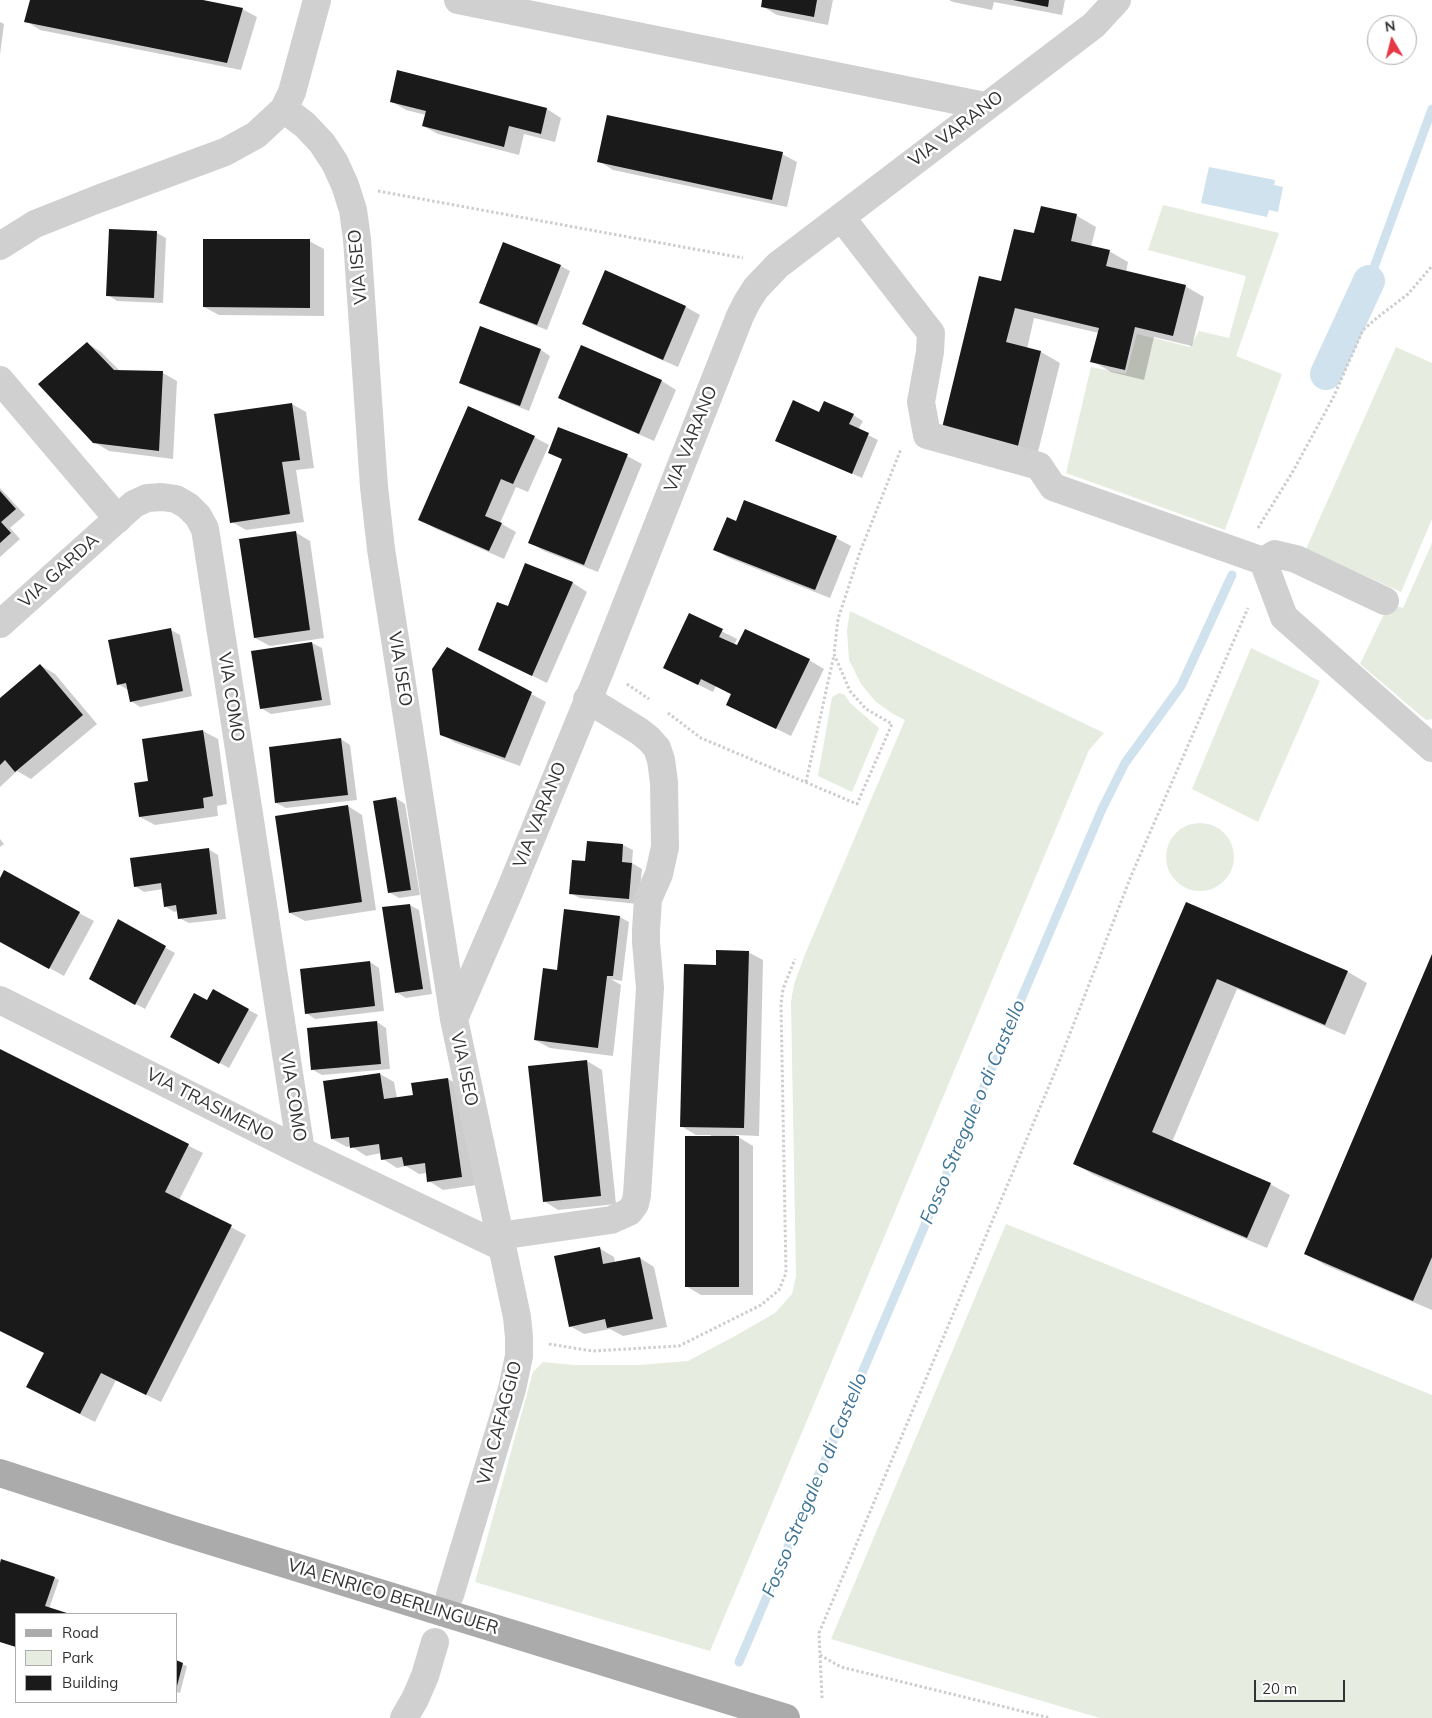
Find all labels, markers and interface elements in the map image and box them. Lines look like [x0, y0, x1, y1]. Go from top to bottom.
north arrow [1367, 15, 1417, 65]
text: N [1384, 16, 1397, 36]
street label: VIA VARANO [904, 86, 1008, 172]
street label: VIA ISEO [344, 228, 372, 306]
street label: VIA VARANO [660, 383, 722, 495]
street label: VIA GARDA [14, 529, 104, 613]
street label: VIA ISEO [383, 630, 417, 708]
street label: VIA COMO [213, 651, 249, 743]
street label: VIA VARANO [509, 759, 571, 871]
water label: Fosso Stregale o di Castello [915, 997, 1031, 1227]
street label: VIA ISEO [446, 1030, 482, 1108]
street label: VIA COMO [275, 1051, 311, 1143]
street label: VIA TRASIMENO [142, 1063, 278, 1147]
street label: VIA CAFAGGIO [473, 1359, 527, 1487]
water label: Fosso Stregale o di Castello [757, 1370, 873, 1600]
street label: VIA ENRICO BERLINGUER [285, 1555, 501, 1639]
legend [15, 1613, 178, 1703]
text: Road [62, 1623, 99, 1642]
text: Park [62, 1648, 94, 1667]
scale bar [1257, 1670, 1348, 1702]
text: Building [62, 1673, 118, 1692]
text: 20 m [1262, 1679, 1297, 1698]

